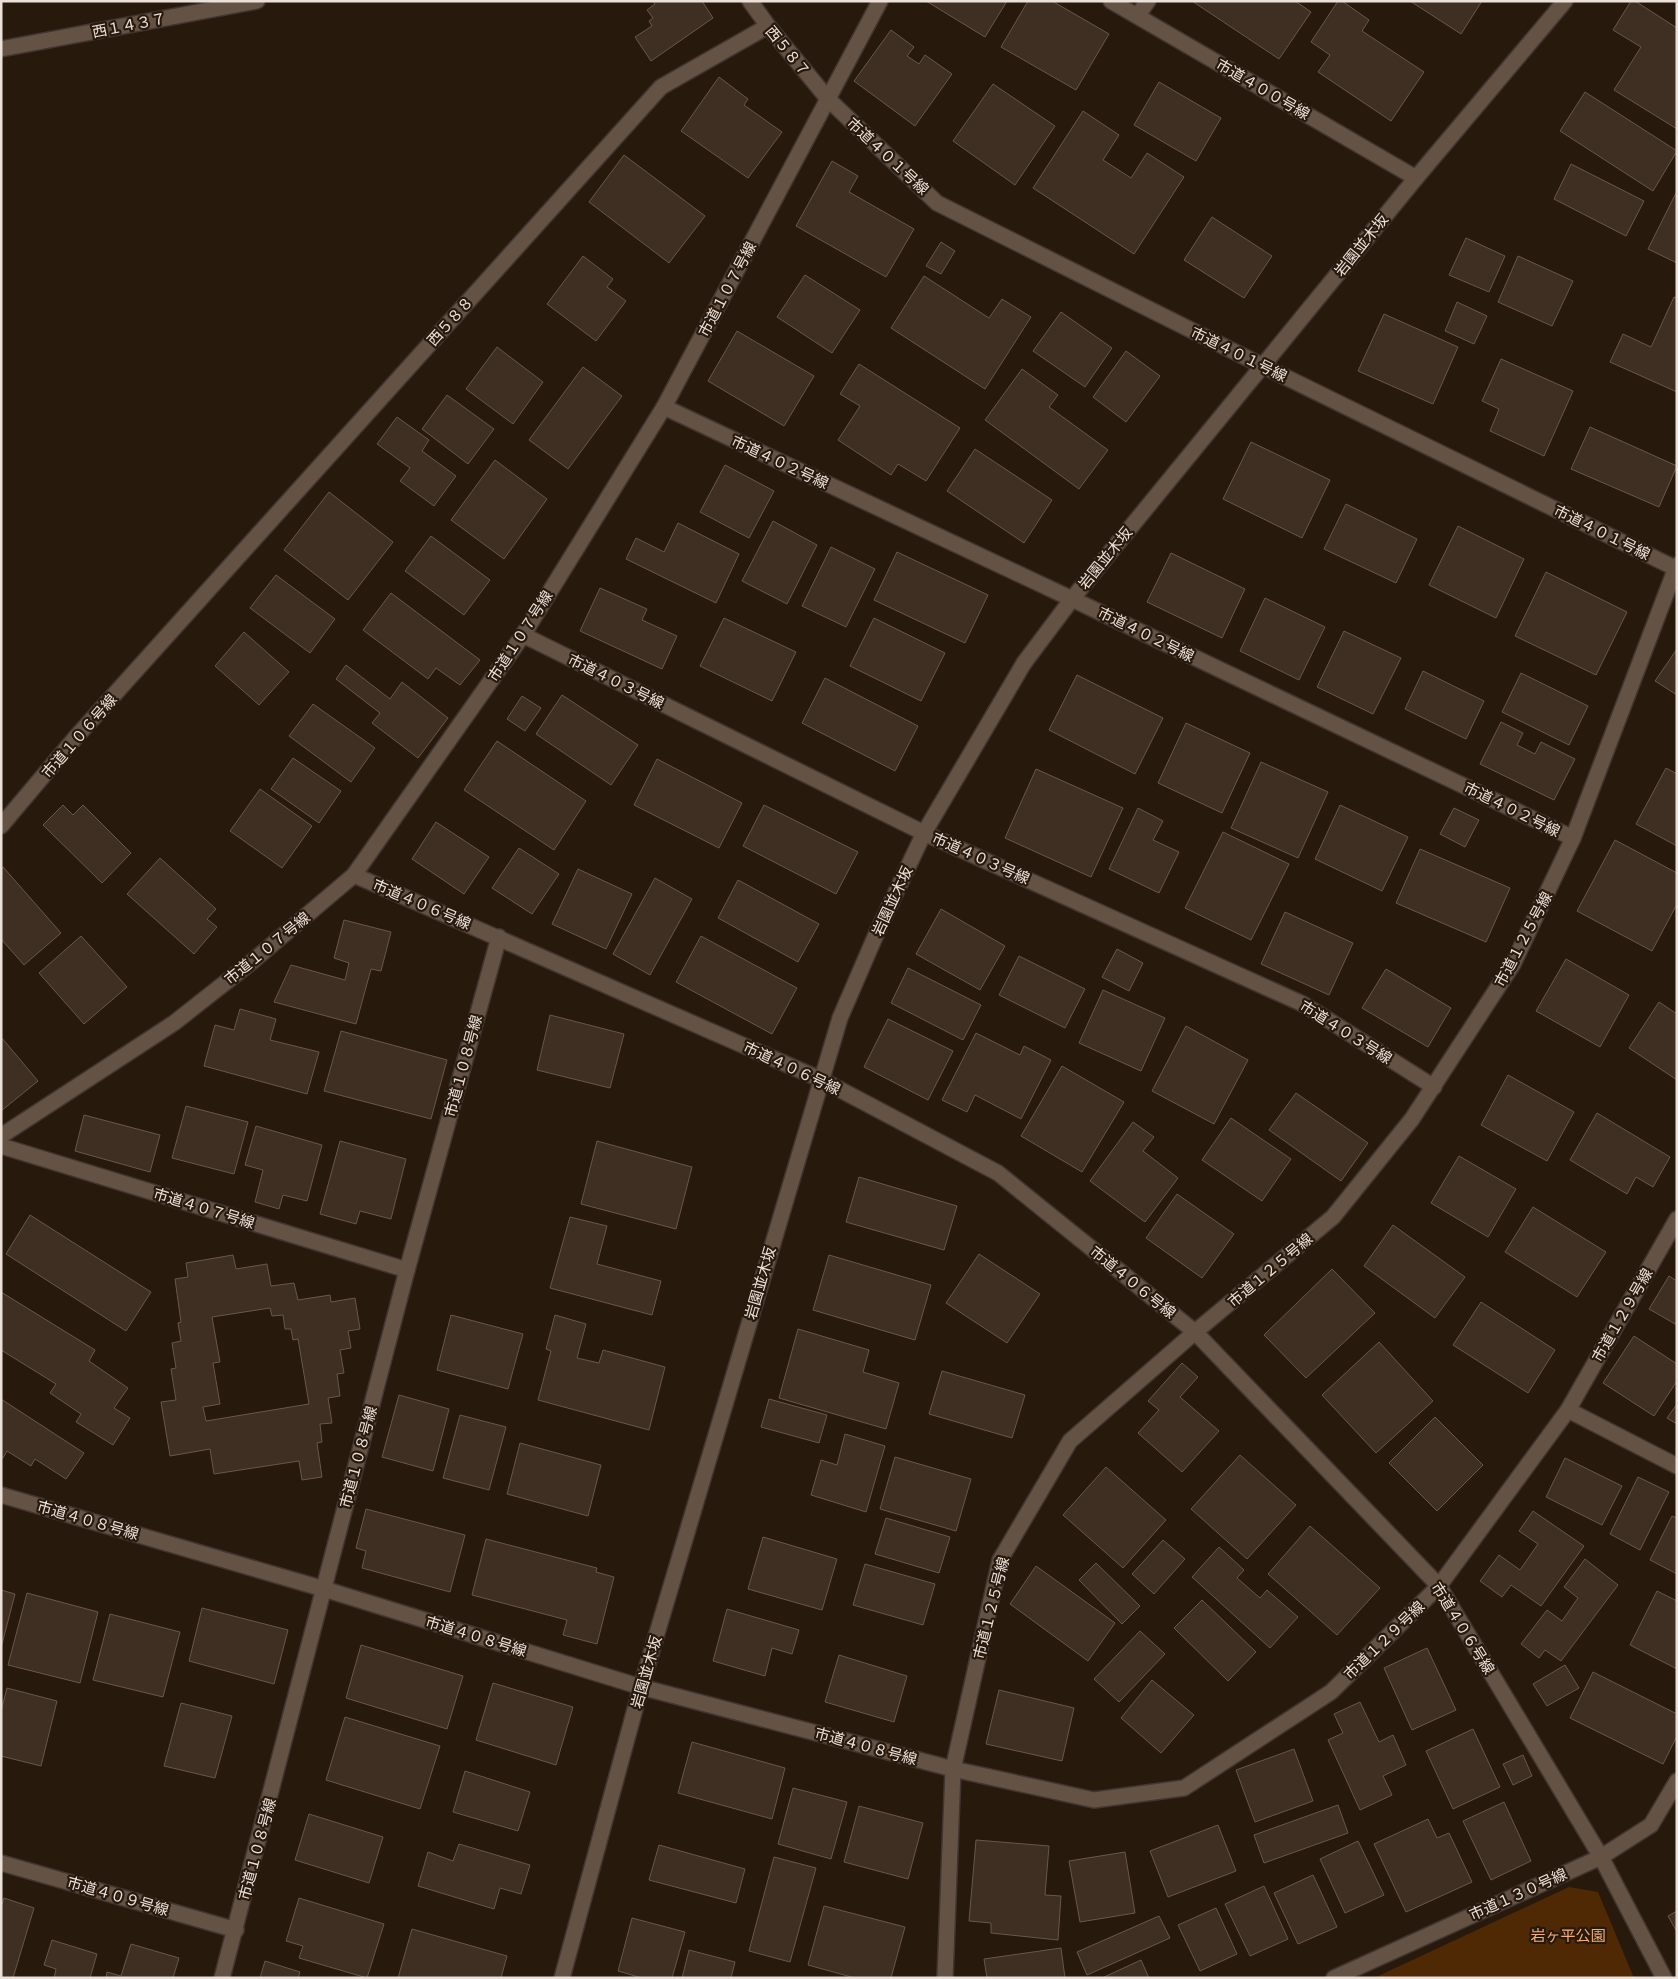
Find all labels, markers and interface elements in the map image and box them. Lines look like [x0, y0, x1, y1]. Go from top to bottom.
street label: 西１４３７ [91, 9, 167, 41]
street label: 西５８７ [763, 22, 813, 80]
street label: 市道４００号線 [1213, 55, 1313, 123]
street label: 市道４０１号線 [844, 114, 932, 198]
street label: 岩園並木坂 [1331, 211, 1391, 279]
street label: 市道１０７号線 [695, 239, 759, 339]
street label: 西５８８ [424, 293, 476, 349]
street label: 市道４０１号線 [1188, 323, 1290, 385]
street label: 市道４０２号線 [729, 432, 831, 492]
street label: 市道４０１号線 [1551, 501, 1653, 563]
street label: 岩園並木坂 [1075, 524, 1135, 592]
street label: 市道１０７号線 [484, 587, 556, 685]
street label: 市道４０２号線 [1095, 603, 1197, 665]
street label: 市道４０３号線 [565, 650, 667, 712]
street label: 市道１０６号線 [38, 691, 120, 781]
street label: 市道４０２号線 [1461, 778, 1563, 840]
street label: 市道４０３号線 [930, 829, 1032, 887]
street label: 岩園並木坂 [868, 863, 916, 939]
street label: 市道４０６号線 [370, 876, 474, 932]
street label: 市道１２５号線 [1491, 889, 1555, 989]
street label: 市道１０７号線 [221, 908, 313, 988]
street label: 市道４０３号線 [1297, 997, 1395, 1067]
street label: 市道１０８号線 [441, 1013, 485, 1119]
street label: 市道４０６号線 [741, 1038, 843, 1098]
street label: 市道４０７号線 [151, 1185, 257, 1231]
street label: 市道１２５号線 [1224, 1230, 1316, 1310]
street label: 市道４０６号線 [1087, 1242, 1179, 1322]
street label: 岩園並木坂 [741, 1245, 779, 1321]
street label: 市道１２９号線 [1588, 1265, 1656, 1365]
street label: 市道１０８号線 [336, 1404, 380, 1510]
street label: 市道４０８号線 [35, 1497, 141, 1543]
street label: 市道１２５号線 [970, 1555, 1012, 1661]
street label: 市道４０６号線 [1428, 1579, 1498, 1677]
street label: 市道１２９号線 [1340, 1597, 1428, 1683]
street label: 市道４０８号線 [423, 1613, 529, 1659]
street label: 岩園並木坂 [627, 1634, 665, 1710]
street label: 市道４０８号線 [813, 1724, 919, 1768]
street label: 市道１０８号線 [235, 1796, 279, 1902]
street label: 市道１３０号線 [1467, 1865, 1569, 1923]
street label: 市道４０９号線 [65, 1873, 171, 1919]
park label: 岩ヶ平公園 [1530, 1927, 1606, 1944]

